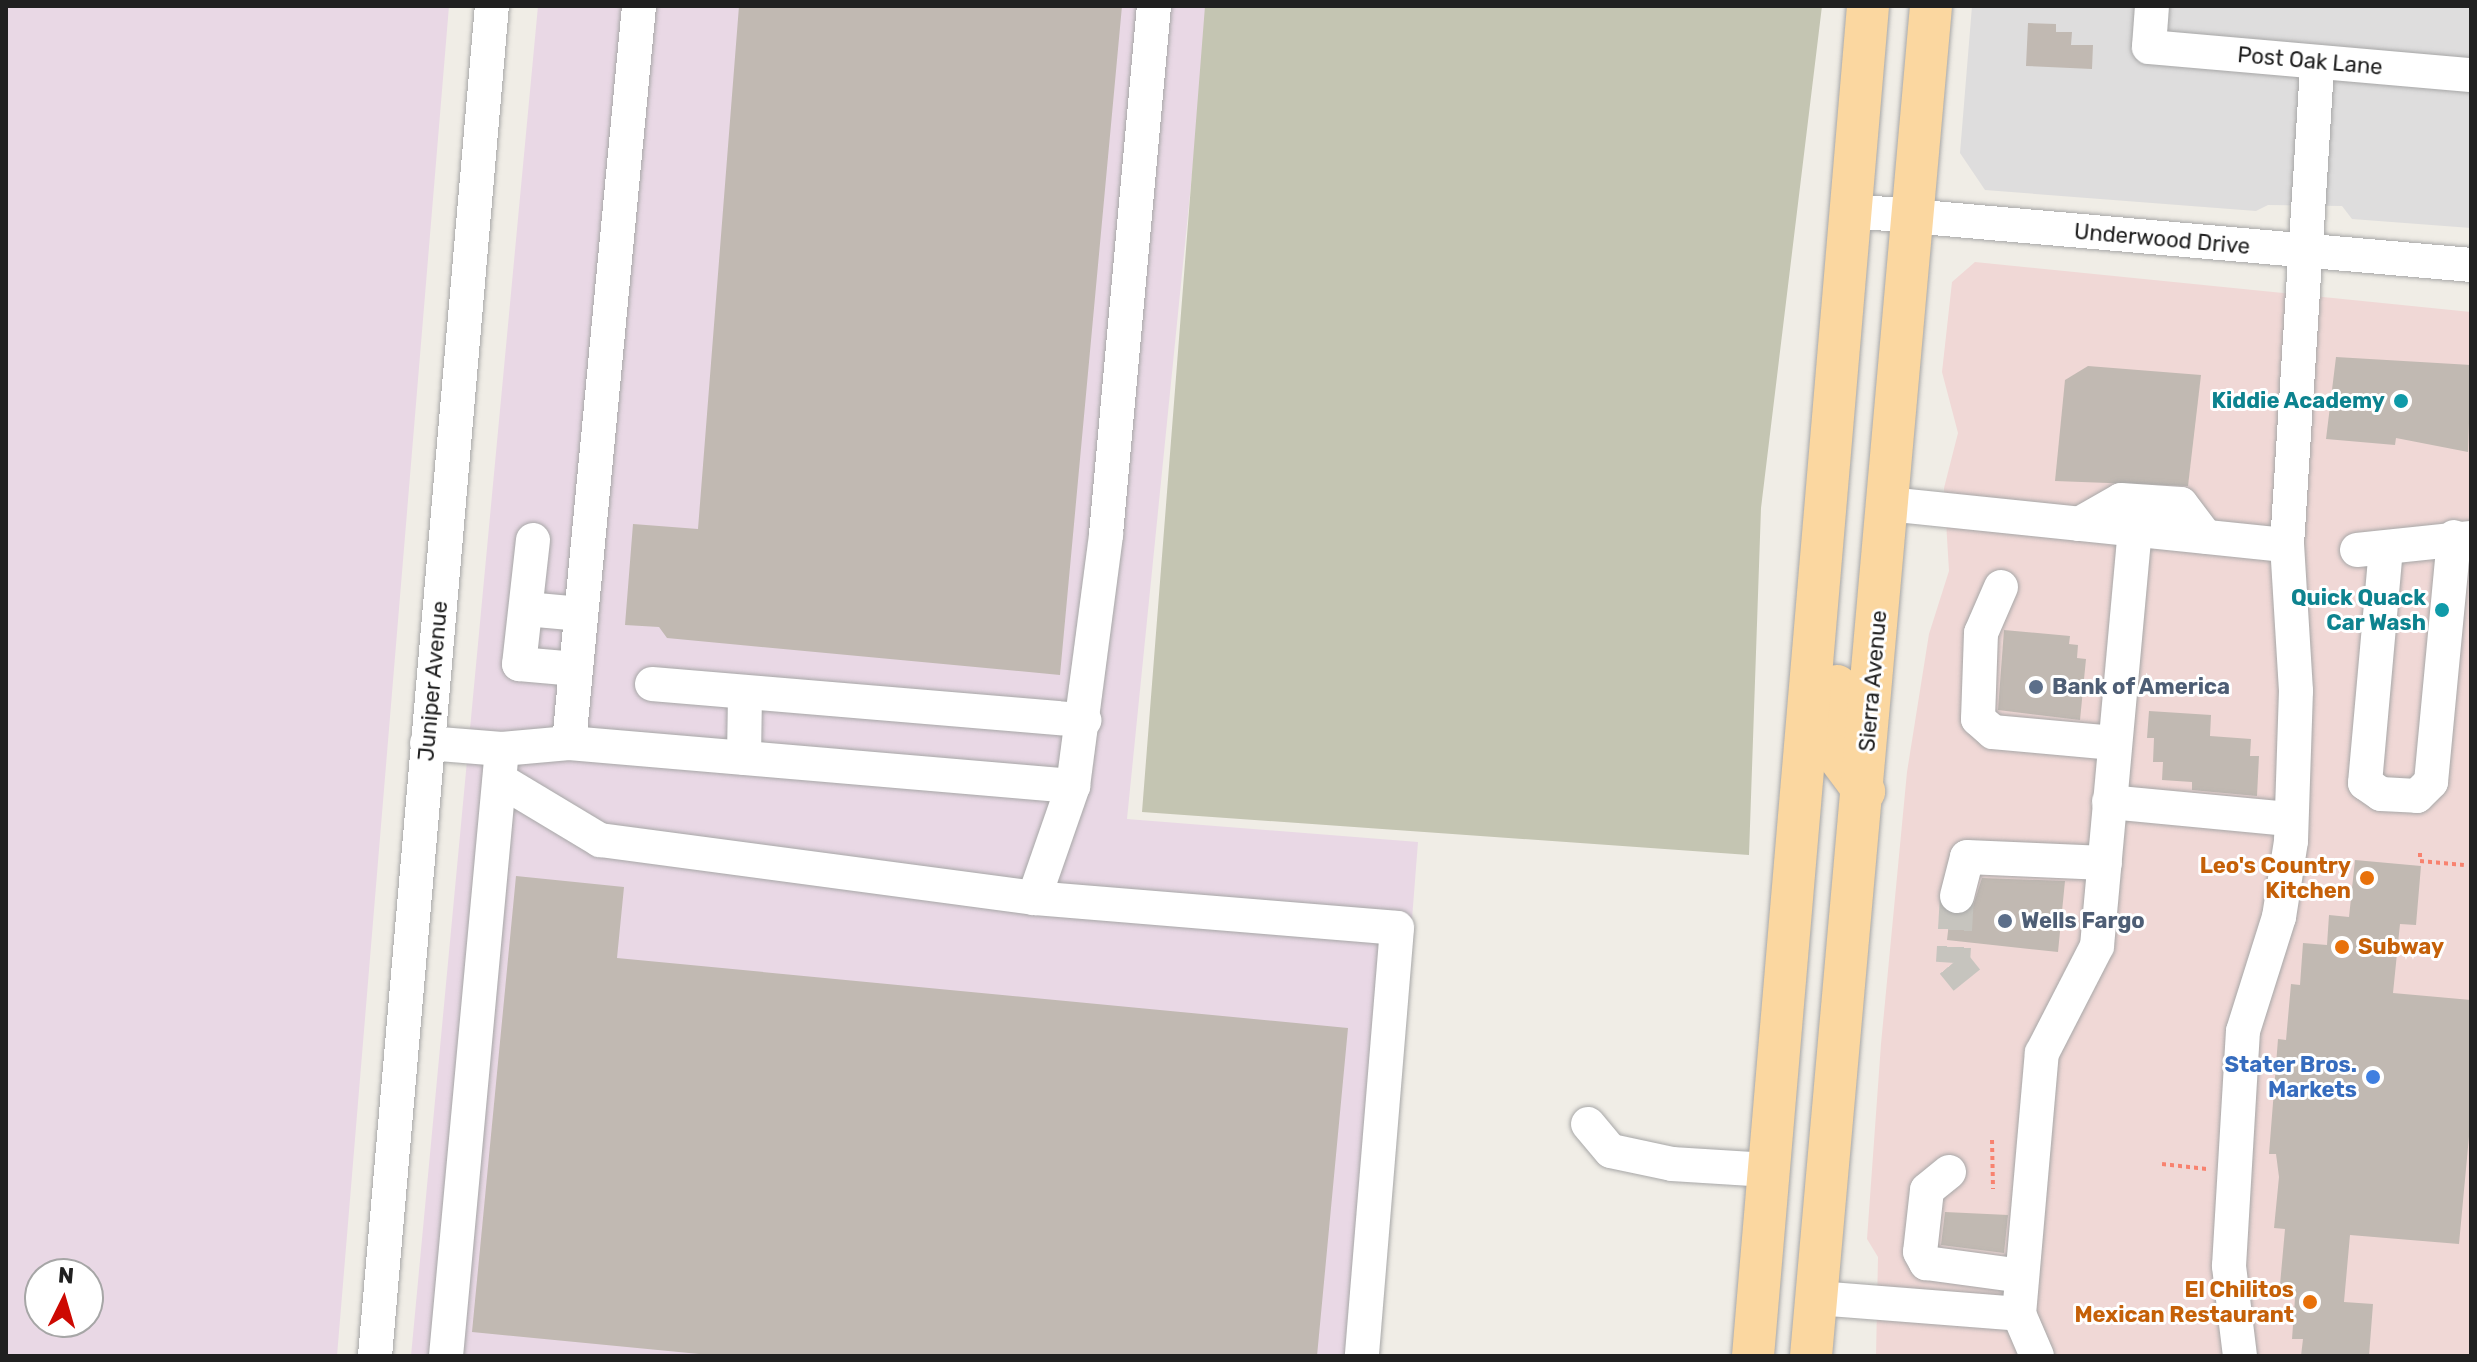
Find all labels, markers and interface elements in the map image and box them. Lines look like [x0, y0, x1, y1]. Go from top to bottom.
street label: Post Oak Lane [2236, 41, 2384, 81]
street label: Underwood Drive [2073, 218, 2251, 260]
place label: Kiddie Academy [2211, 388, 2385, 414]
marker: Kiddie Academy [2392, 392, 2410, 410]
place label: Quick Quack Car Wash [2291, 584, 2426, 636]
street label: Juniper Avenue [413, 599, 453, 763]
marker: Quick Quack Car Wash [2433, 601, 2451, 619]
street label: Sierra Avenue [1854, 609, 1892, 753]
place label: Bank of America [2052, 674, 2231, 700]
marker: Bank of America [2027, 678, 2045, 696]
place label: Leo's Country Kitchen [2200, 852, 2351, 904]
marker: Leo's Country Kitchen [2358, 869, 2376, 887]
place label: Wells Fargo [2021, 908, 2145, 934]
marker: Wells Fargo [1996, 912, 2014, 930]
place label: Subway [2358, 934, 2444, 960]
marker: Subway [2333, 938, 2351, 956]
place label: Stater Bros. Markets [2224, 1051, 2357, 1102]
marker: Stater Bros. Markets [2364, 1068, 2382, 1086]
north arrow [24, 1258, 104, 1338]
text: N [57, 1261, 75, 1290]
place label: El Chilitos Mexican Restaurant [2074, 1276, 2294, 1328]
marker: El Chilitos Mexican Restaurant [2301, 1293, 2319, 1311]

